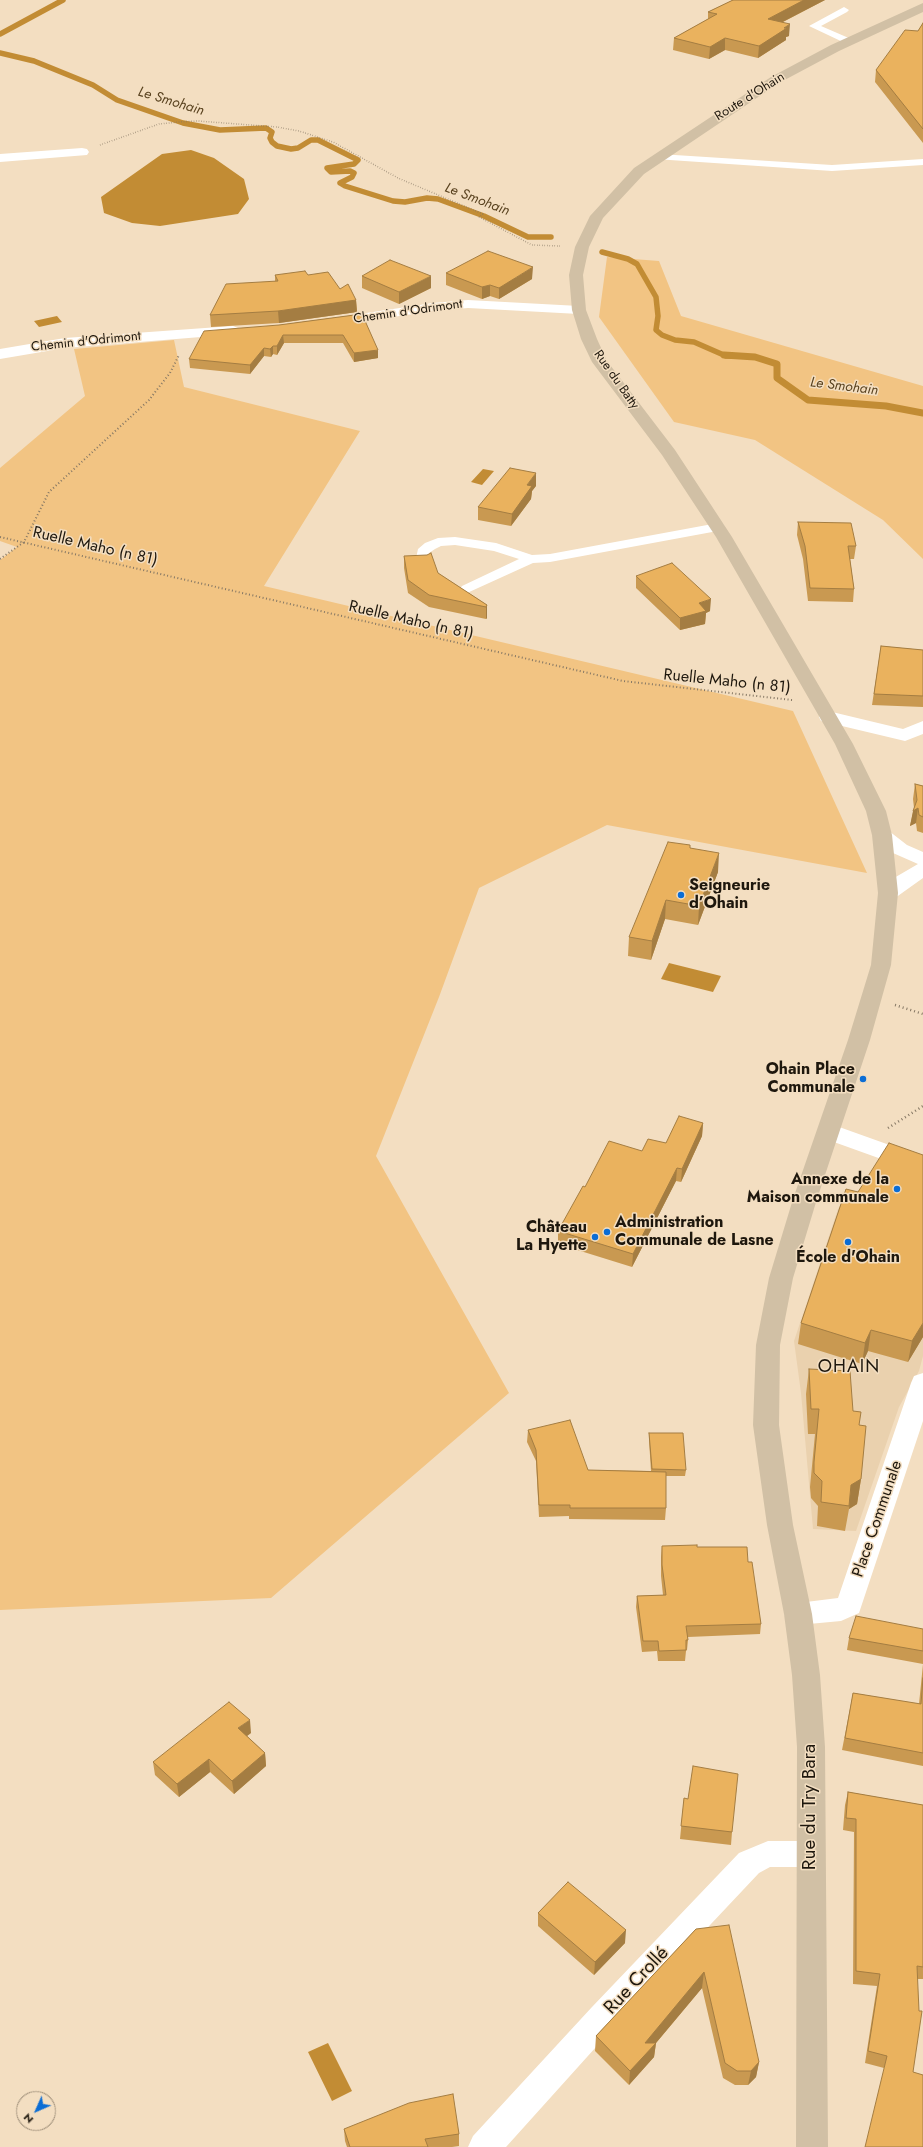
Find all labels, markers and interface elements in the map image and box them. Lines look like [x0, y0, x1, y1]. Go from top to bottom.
street label: Route d'Ohain [712, 69, 788, 125]
water label: Le Smohain [136, 84, 206, 120]
water label: Le Smohain [442, 180, 512, 220]
street label: Chemin d'Odrimont [352, 297, 464, 327]
street label: Chemin d'Odrimont [30, 328, 142, 356]
street label: Rue du Batty [590, 348, 642, 412]
water label: Le Smohain [809, 374, 879, 400]
street label: Ruelle Maho (n 81) [31, 523, 159, 571]
street label: Ruelle Maho (n 81) [347, 597, 475, 645]
street label: Ruelle Maho (n 81) [663, 666, 791, 698]
place label: Seigneurie d’Ohain [689, 876, 770, 914]
marker: Seigneurie d’Ohain [676, 890, 686, 900]
place label: Ohain Place Communale [766, 1060, 855, 1098]
marker: Ohain Place Communale [858, 1074, 868, 1084]
place label: Annexe de la Maison communale [747, 1170, 889, 1208]
marker: Annexe de la Maison communale [892, 1184, 902, 1194]
place label: Administration Communale de Lasne [615, 1213, 774, 1251]
place label: Château La Hyette [516, 1218, 587, 1256]
marker: Administration Communale de Lasne [602, 1227, 612, 1237]
marker: Château La Hyette [590, 1232, 600, 1242]
marker: École d'Ohain [843, 1237, 853, 1247]
place label: École d'Ohain [796, 1248, 900, 1268]
district label: OHAIN [818, 1357, 880, 1379]
street label: Place Communale [849, 1458, 907, 1580]
street label: Rue du Try Bara [799, 1744, 821, 1870]
street label: Rue Crollé [600, 1942, 674, 2020]
north arrow [16, 2091, 56, 2131]
text: N [19, 2110, 37, 2128]

